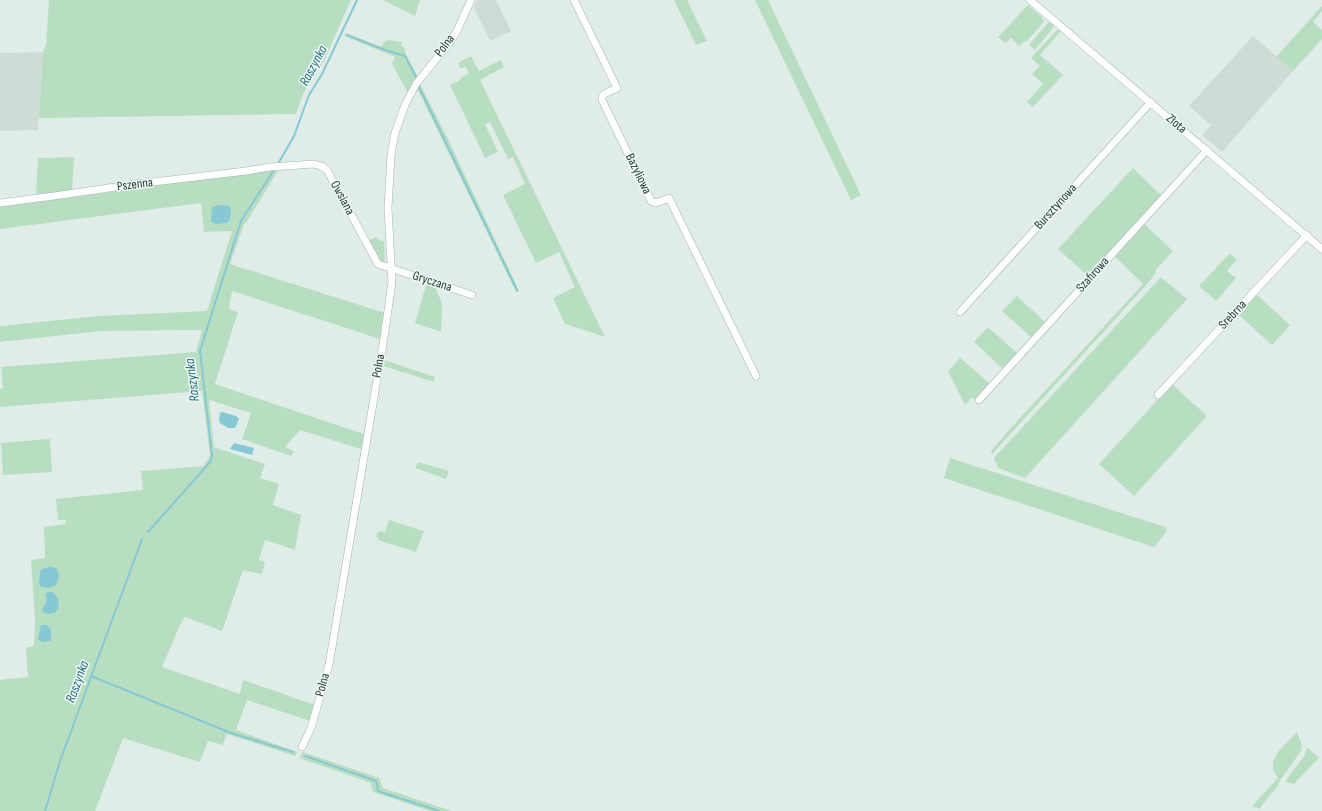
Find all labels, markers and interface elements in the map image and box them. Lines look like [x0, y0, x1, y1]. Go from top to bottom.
street label: Polna [432, 32, 458, 60]
water label: Raszynka [296, 43, 332, 89]
street label: Złota [1163, 111, 1189, 137]
street label: Bazyliowa [622, 151, 654, 197]
street label: Pszenna [116, 175, 154, 195]
street label: Owsiana [327, 178, 357, 218]
street label: Bursztynowa [1031, 181, 1081, 233]
street label: Szafirowa [1073, 254, 1113, 296]
street label: Gryczana [410, 268, 454, 296]
street label: Srebrna [1216, 297, 1250, 333]
street label: Polna [369, 353, 389, 379]
water label: Raszynka [182, 357, 204, 403]
water label: Raszynka [63, 659, 93, 705]
street label: Polna [312, 671, 334, 699]

